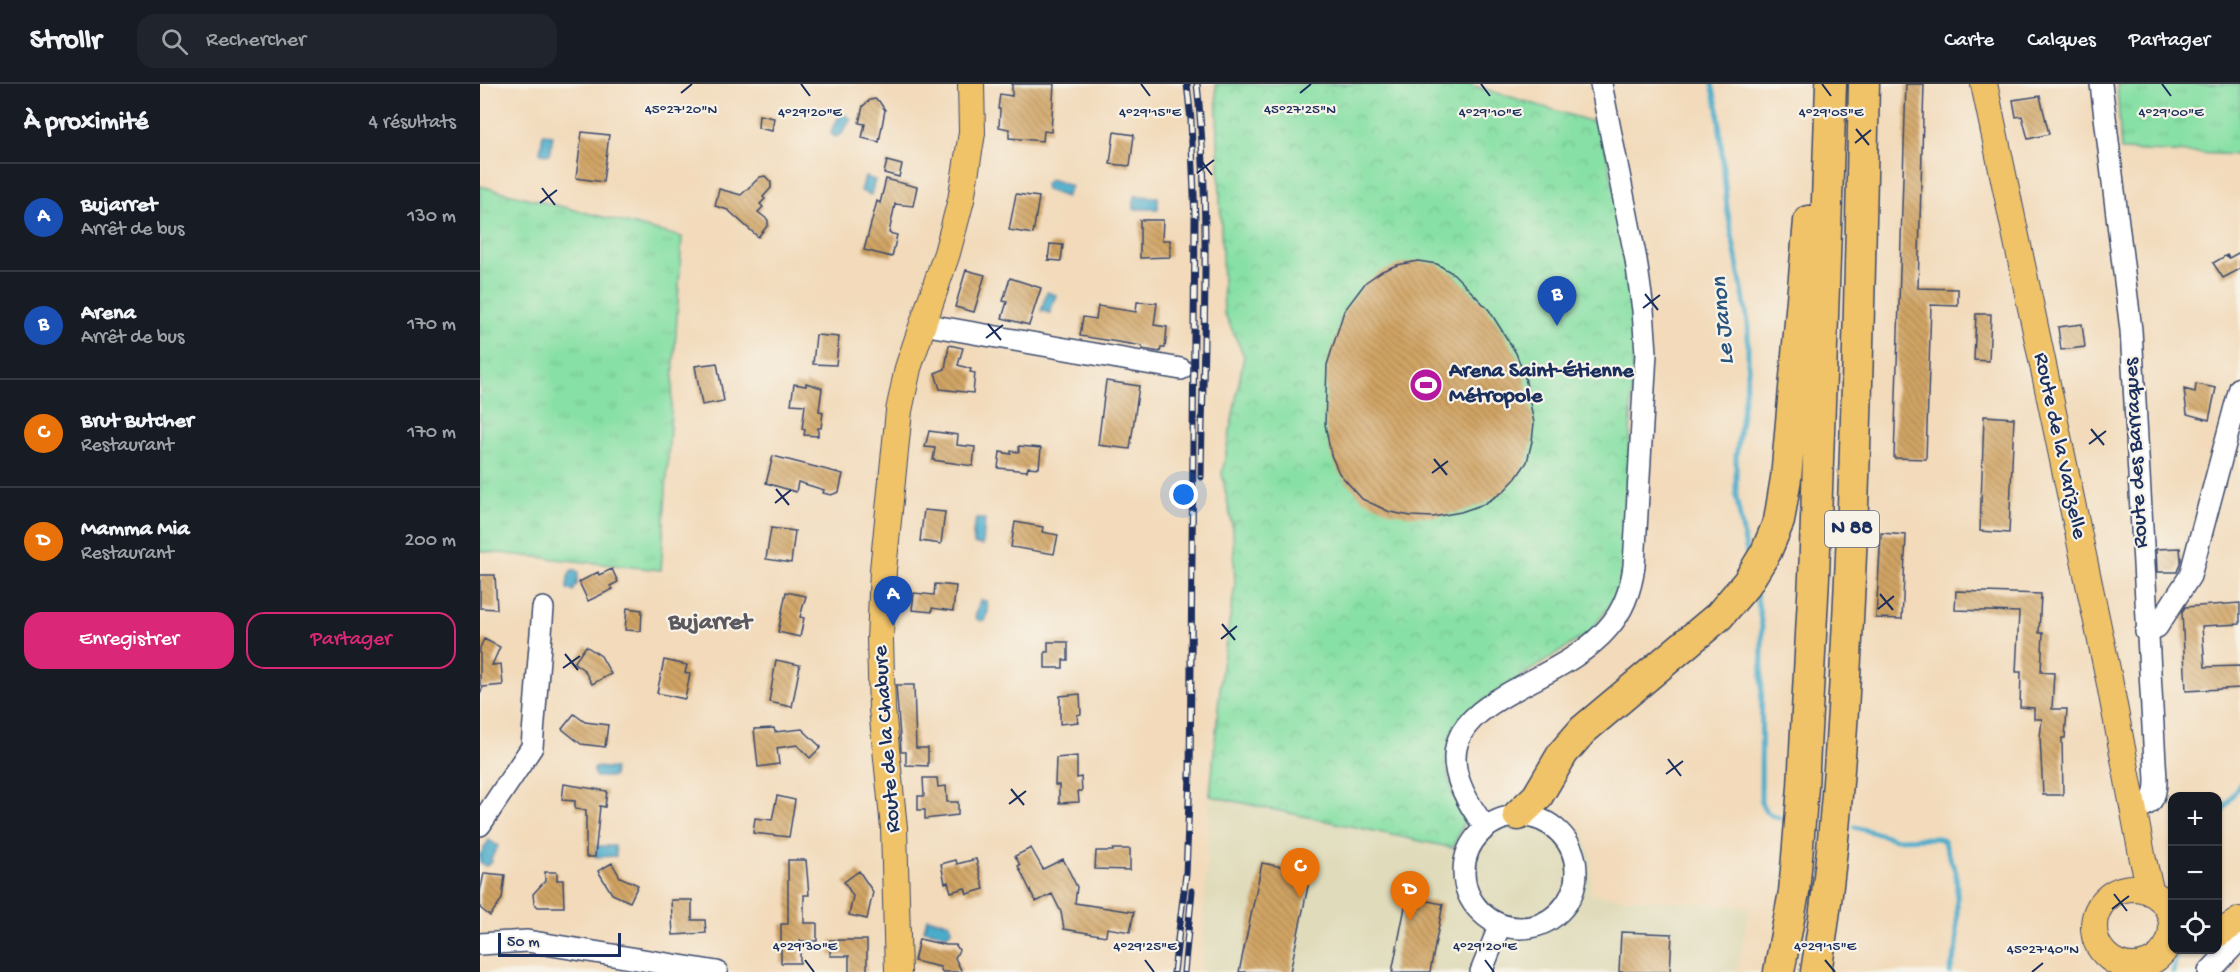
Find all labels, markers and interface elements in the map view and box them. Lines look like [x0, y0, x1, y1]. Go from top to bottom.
search box [137, 14, 557, 68]
text: Strollr [30, 25, 101, 58]
icon: search [158, 25, 191, 58]
text: Rechercher [206, 28, 306, 54]
text: Carte [1944, 29, 1994, 54]
text: Calques [2027, 29, 2096, 54]
text: Partager [2129, 29, 2210, 54]
text: 45°27'20"N [645, 101, 718, 119]
text: 45°27'25"N [1264, 101, 1336, 119]
text: 4°29'20"E [778, 104, 843, 122]
text: 4°29'15"E [1119, 104, 1182, 122]
text: 4°29'10"E [1459, 104, 1522, 122]
text: 4°29'05"E [1799, 104, 1864, 122]
text: 4°29'00"E [2138, 104, 2204, 122]
text: À proximité [24, 108, 148, 139]
text: 4 résultats [368, 112, 456, 135]
text: Bujarret [81, 193, 157, 219]
text: A [38, 206, 49, 229]
text: 130 m [407, 206, 456, 229]
text: Arrêt de bus [81, 219, 184, 242]
water label: Le Janon [1706, 275, 1742, 366]
pin: B [1538, 276, 1576, 326]
text: Arena [81, 301, 136, 327]
text: B [38, 314, 49, 337]
text: 170 m [407, 314, 456, 337]
text: Arrêt de bus [81, 327, 184, 350]
street label: Route de la Varizelle [2027, 351, 2092, 542]
street label: Route des Barraques [2119, 356, 2155, 549]
place label: Arena Saint-Étienne Métropole [1448, 359, 1634, 410]
sports icon: Arena Saint-Étienne Métropole [1408, 367, 1444, 403]
text: Brut Butcher [81, 409, 194, 435]
text: C [38, 422, 49, 445]
text: 170 m [407, 422, 456, 445]
text: Restaurant [81, 435, 174, 458]
your location [1169, 480, 1198, 509]
road number: N 88 [1825, 511, 1879, 547]
text: Mamma Mia [81, 517, 189, 543]
text: D [37, 530, 50, 553]
text: 200 m [405, 530, 456, 553]
text: Restaurant [81, 543, 174, 566]
pin: A [874, 576, 912, 626]
district label: Bujarret [667, 609, 754, 638]
button: Enregistrer [24, 612, 234, 669]
button: Partager [246, 612, 456, 669]
street label: Route de la Chabure [868, 644, 908, 833]
map controls [2168, 792, 2222, 954]
button: + [2168, 792, 2222, 846]
button: − [2168, 846, 2222, 900]
pin: C [1280, 848, 1320, 898]
pin: D [1390, 872, 1430, 921]
button: locate [2168, 900, 2222, 954]
scale bar [498, 930, 621, 958]
text: 50 m [507, 934, 540, 953]
text: 4°29'30"E [773, 938, 838, 956]
text: 4°29'25"E [1113, 938, 1177, 956]
text: 4°29'20"E [1453, 938, 1518, 956]
text: 4°29'15"E [1794, 938, 1857, 956]
text: 45°27'40"N [2007, 941, 2079, 959]

